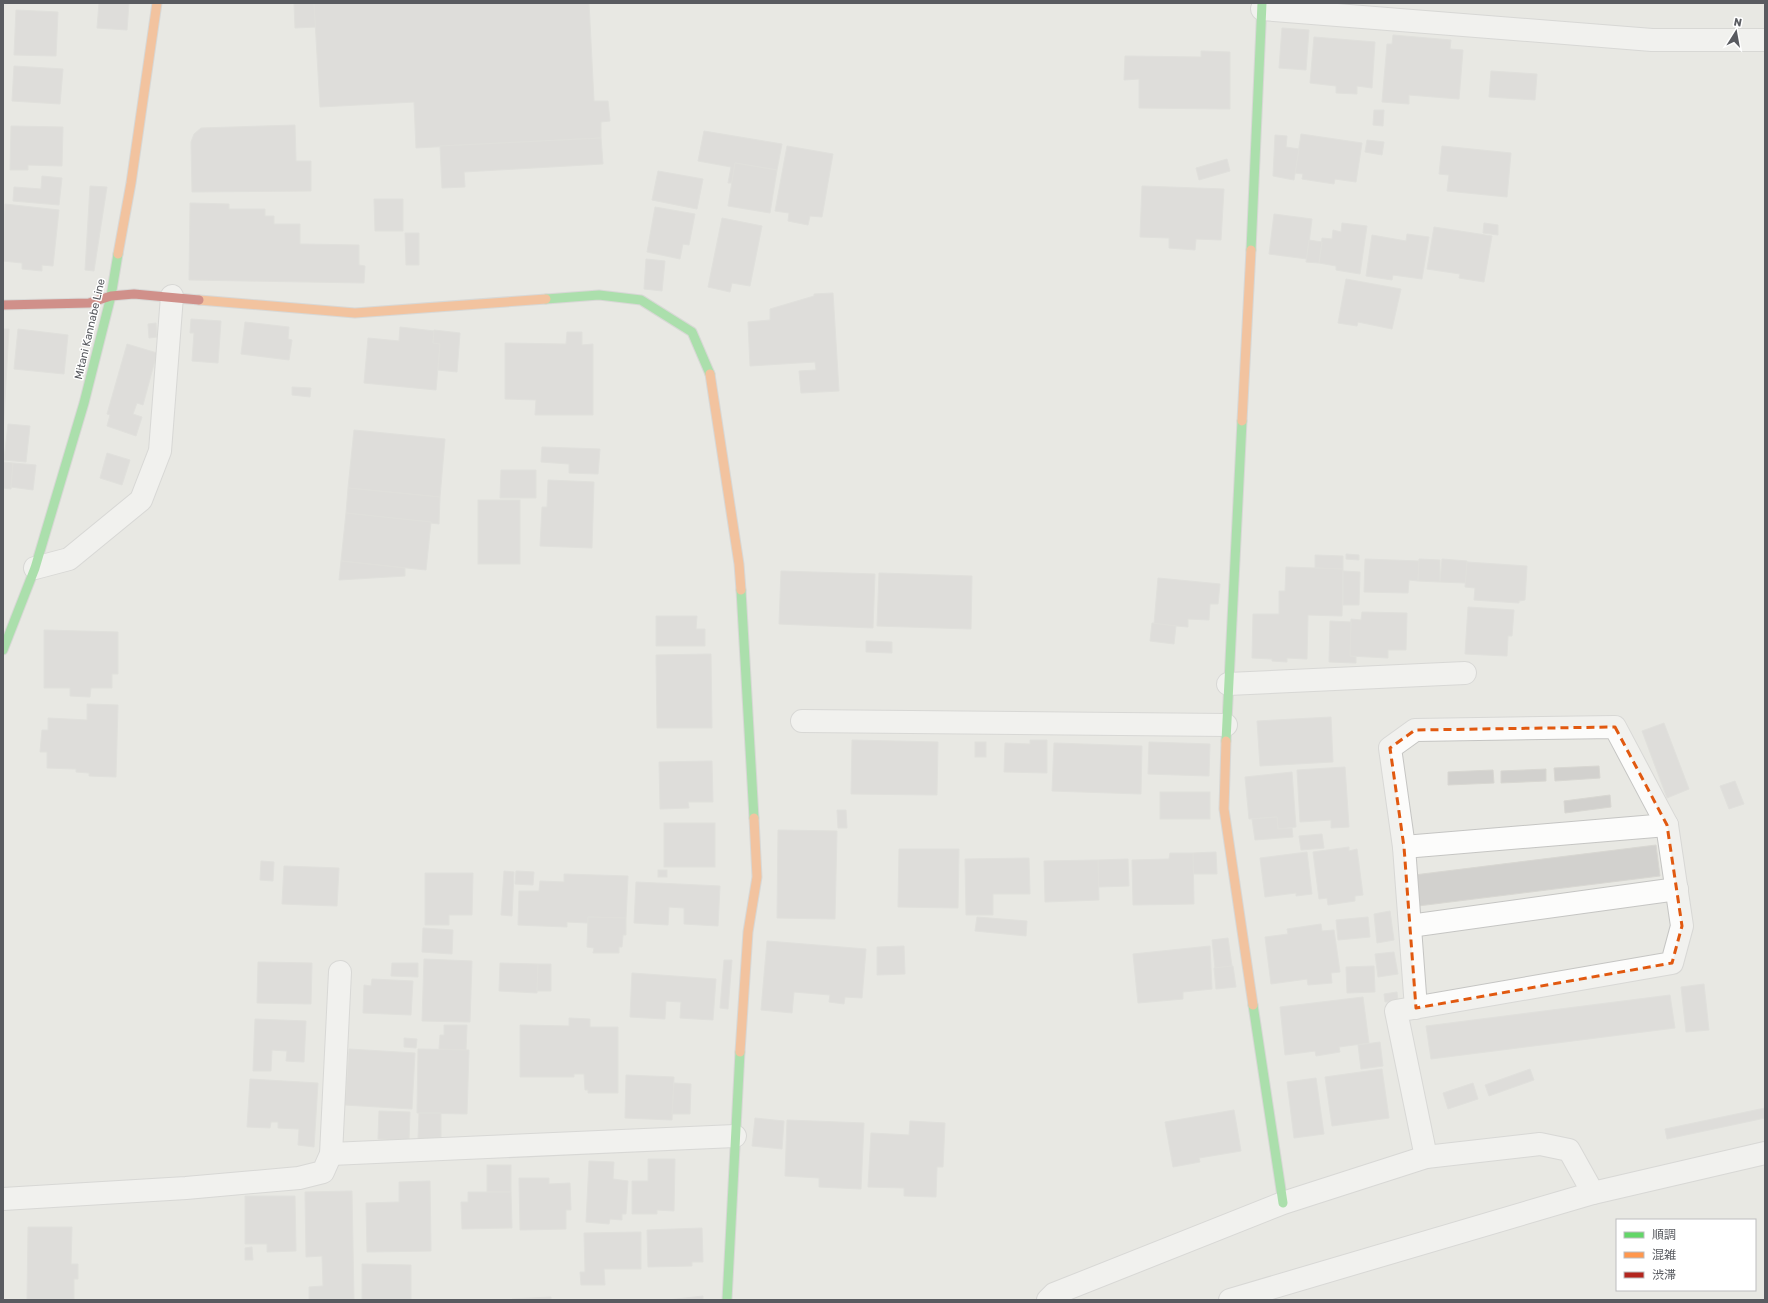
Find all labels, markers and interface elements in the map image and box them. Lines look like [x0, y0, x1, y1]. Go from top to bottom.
north arrow [1716, 12, 1756, 52]
text: N [1733, 16, 1743, 30]
street label: Mitani Kannabe Line [72, 277, 108, 381]
legend [1616, 1219, 1756, 1291]
text: 順調 [1652, 1228, 1676, 1242]
text: 混雑 [1652, 1248, 1676, 1262]
text: 渋滞 [1652, 1268, 1676, 1282]

